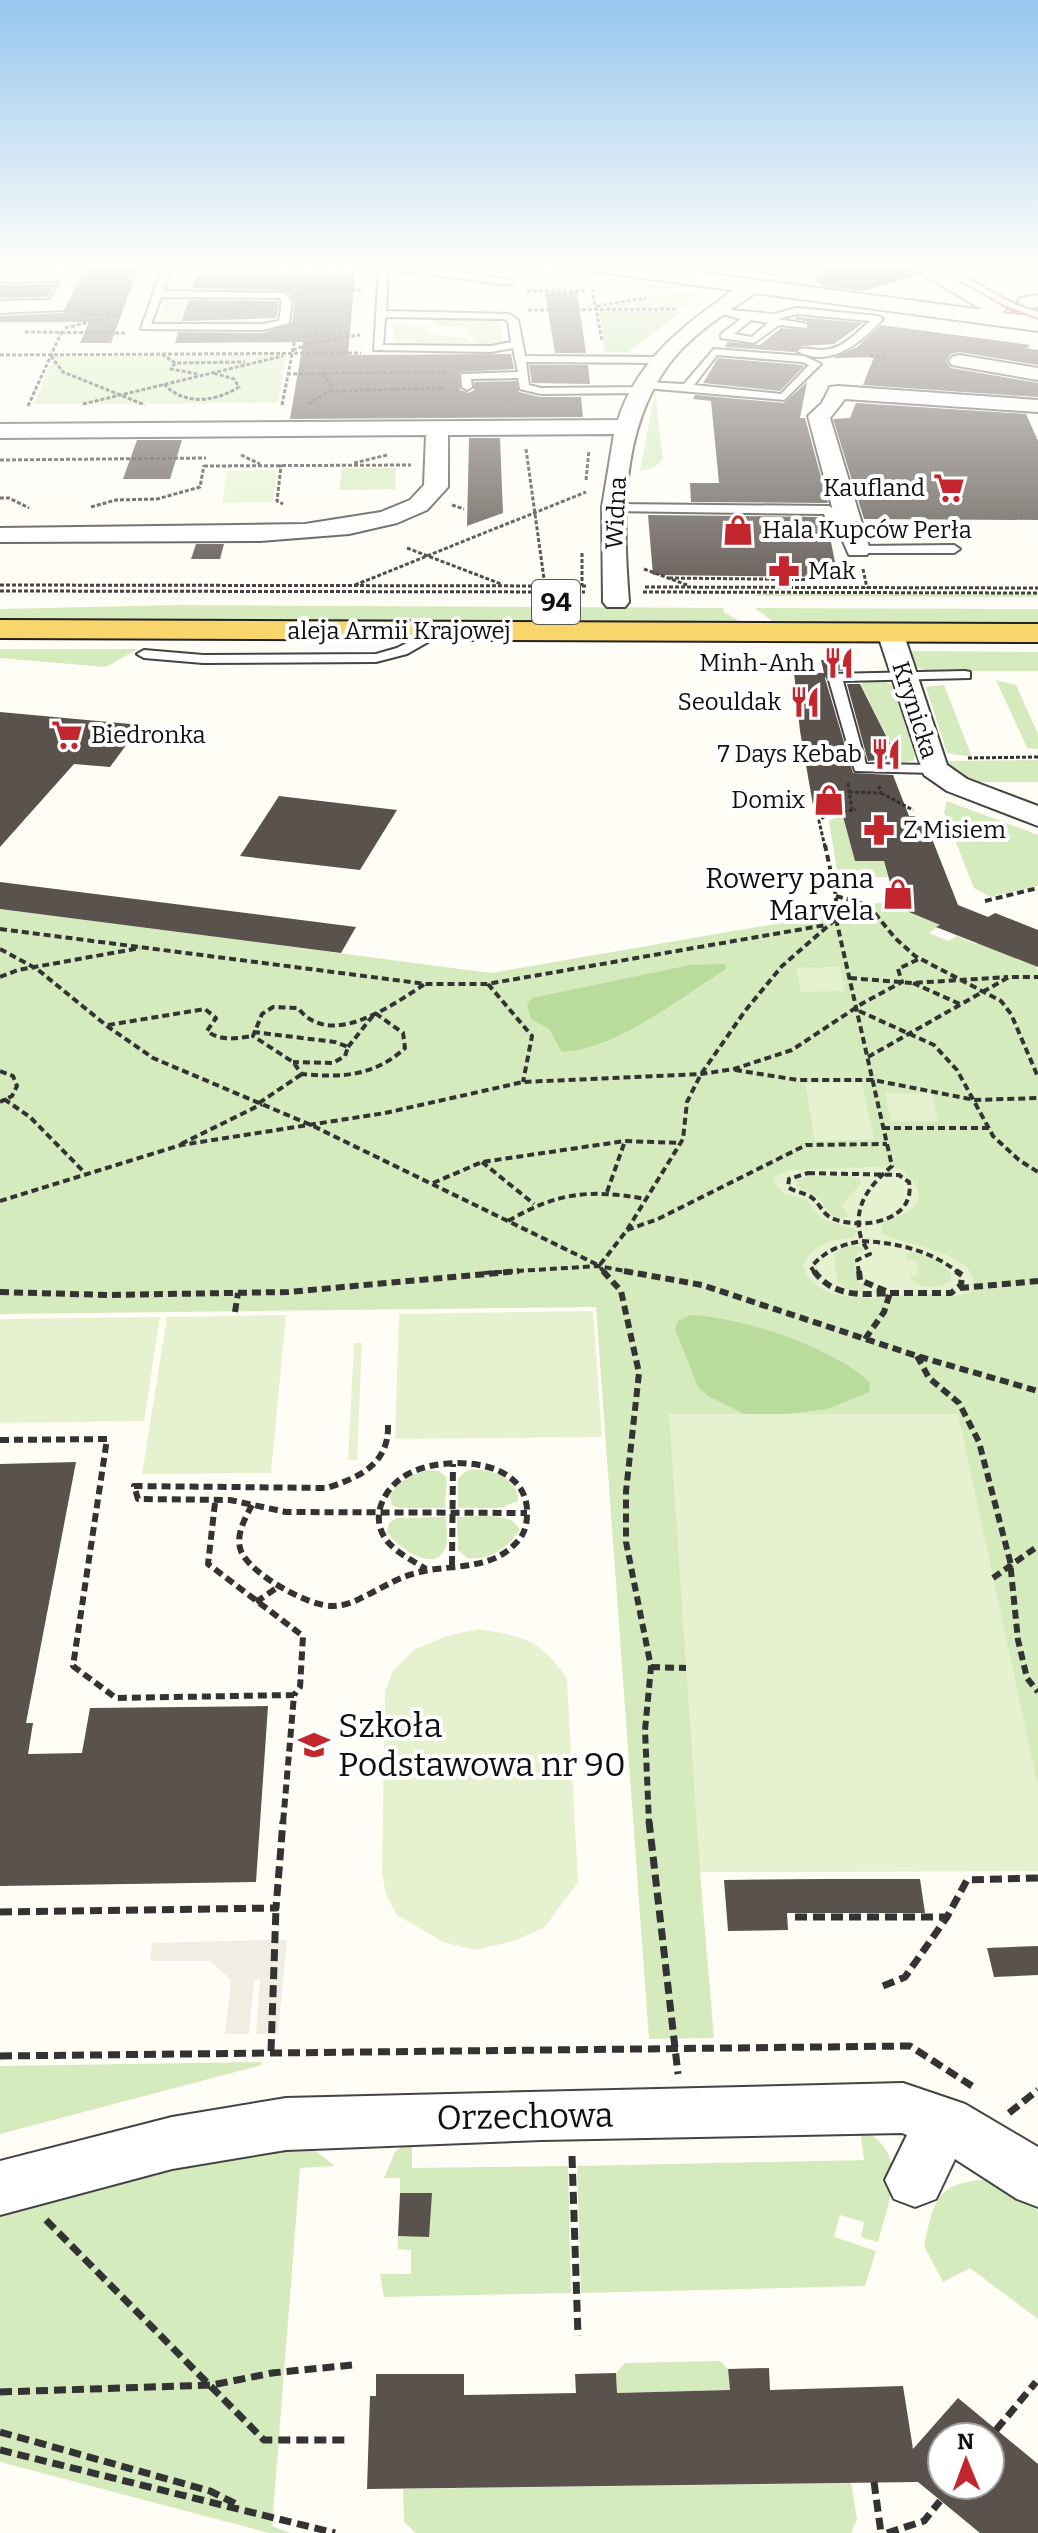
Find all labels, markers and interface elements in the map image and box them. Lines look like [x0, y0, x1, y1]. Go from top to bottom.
supermarket icon: Kaufland [932, 471, 966, 505]
place label: Kaufland [823, 474, 925, 502]
street label: Widna [600, 476, 632, 550]
shop icon: Hala Kupców Perła [721, 513, 755, 547]
place label: Hala Kupców Perła [762, 516, 972, 544]
pharmacy icon: Mak [767, 554, 801, 588]
place label: Mak [808, 557, 856, 585]
road number: 94 [532, 580, 580, 624]
street label: aleja Armii Krajowej [287, 617, 511, 645]
restaurant icon: Minh-Anh [822, 646, 856, 680]
place label: Minh-Anh [699, 649, 815, 677]
street label: Krynicka [886, 658, 944, 762]
restaurant icon: Seouldak [788, 685, 822, 719]
place label: Seouldak [678, 688, 781, 716]
supermarket icon: Biedronka [50, 718, 84, 752]
place label: Biedronka [91, 721, 206, 749]
restaurant icon: 7 Days Kebab [869, 737, 903, 771]
place label: 7 Days Kebab [718, 740, 862, 768]
shop icon: Domix [812, 783, 846, 817]
place label: Domix [731, 786, 805, 814]
pharmacy icon: Z Misiem [862, 813, 896, 847]
place label: Z Misiem [903, 816, 1006, 844]
place label: Rowery pana Marvela [705, 862, 874, 927]
shop icon: Rowery pana Marvela [881, 877, 915, 911]
place label: Szkoła Podstawowa nr 90 [338, 1705, 626, 1785]
school or university icon: Szkoła Podstawowa nr 90 [297, 1728, 331, 1762]
street label: Orzechowa [436, 2094, 614, 2139]
north arrow [926, 2421, 1006, 2501]
text: N [957, 2428, 974, 2455]

